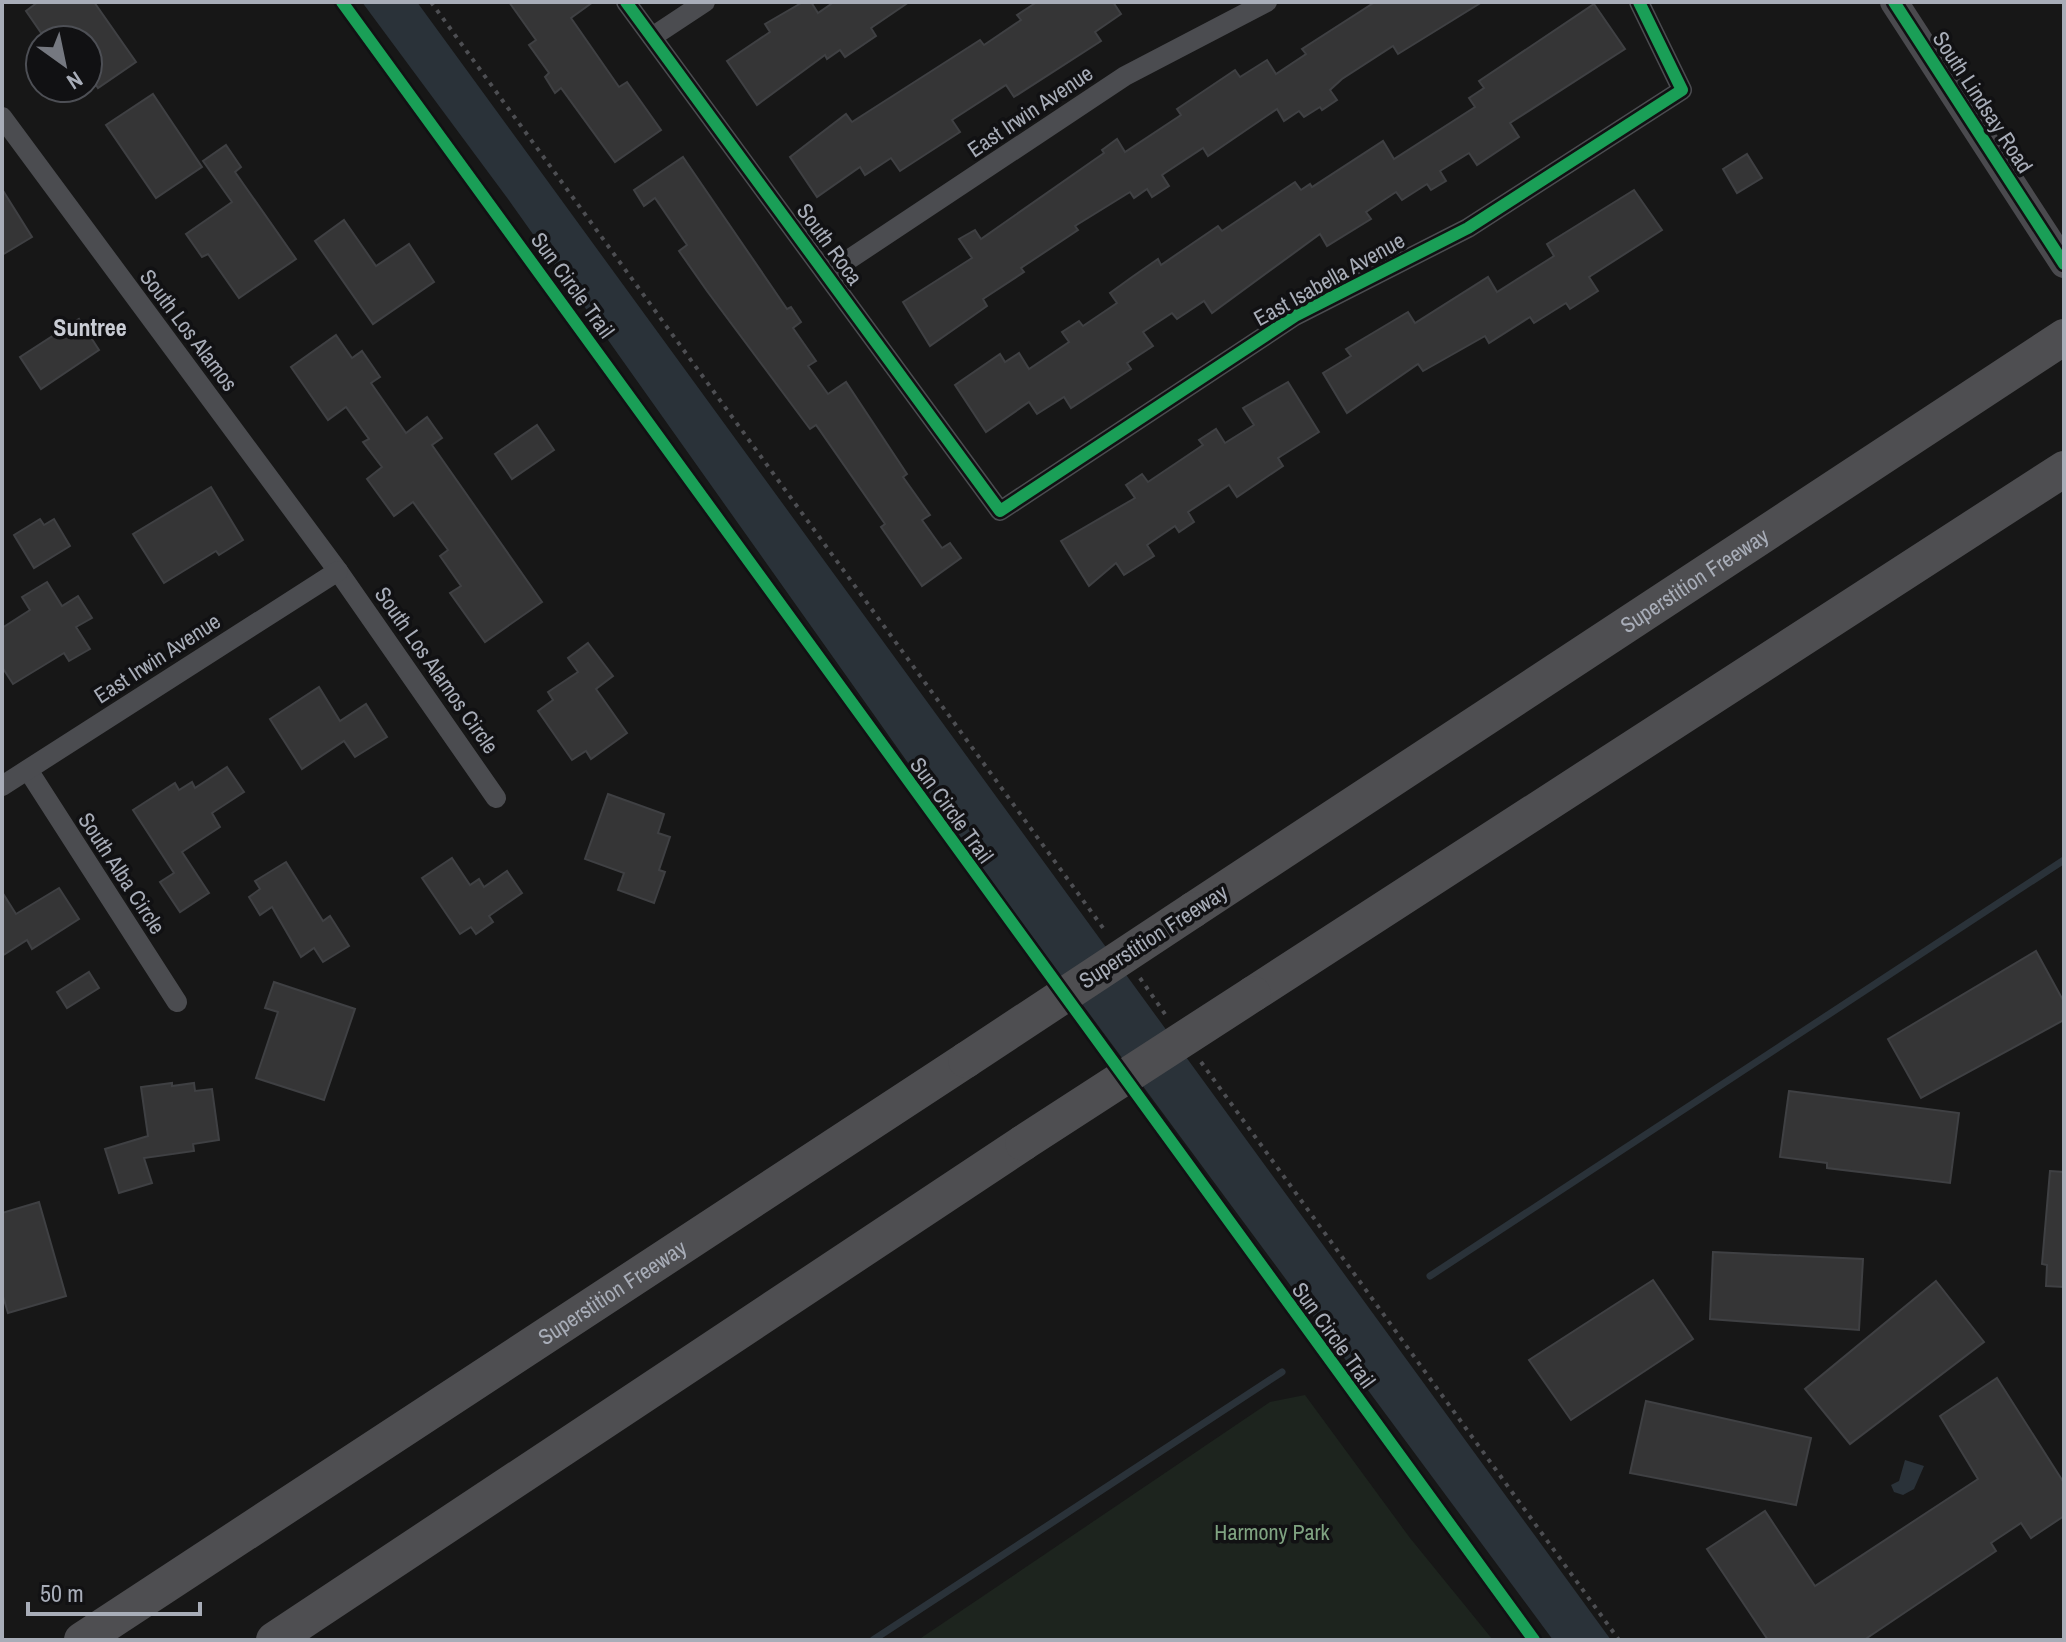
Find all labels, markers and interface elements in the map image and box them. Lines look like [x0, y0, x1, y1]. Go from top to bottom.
north arrow [24, 24, 104, 104]
street label: South Lindsay Road [1926, 25, 2040, 179]
street label: East Irwin Avenue [961, 58, 1099, 164]
text: N [61, 65, 89, 97]
street label: South Roca [790, 197, 870, 291]
street label: East Isabella Avenue [1248, 225, 1410, 333]
street label: Sun Circle Trail [524, 226, 622, 344]
street label: South Los Alamos [133, 263, 245, 397]
district label: Suntree [53, 311, 127, 343]
street label: Superstition Freeway [1614, 521, 1774, 640]
street label: South Los Alamos Circle [368, 580, 506, 760]
street label: East Irwin Avenue [88, 606, 226, 710]
street label: Sun Circle Trail [903, 751, 1001, 869]
street label: South Alba Circle [71, 806, 173, 940]
street label: Superstition Freeway [1073, 877, 1233, 995]
street label: Superstition Freeway [532, 1233, 692, 1352]
street label: Sun Circle Trail [1285, 1276, 1383, 1394]
park label: Harmony Park [1214, 1517, 1331, 1547]
scale bar [28, 1566, 200, 1616]
text: 50 m [40, 1577, 84, 1609]

